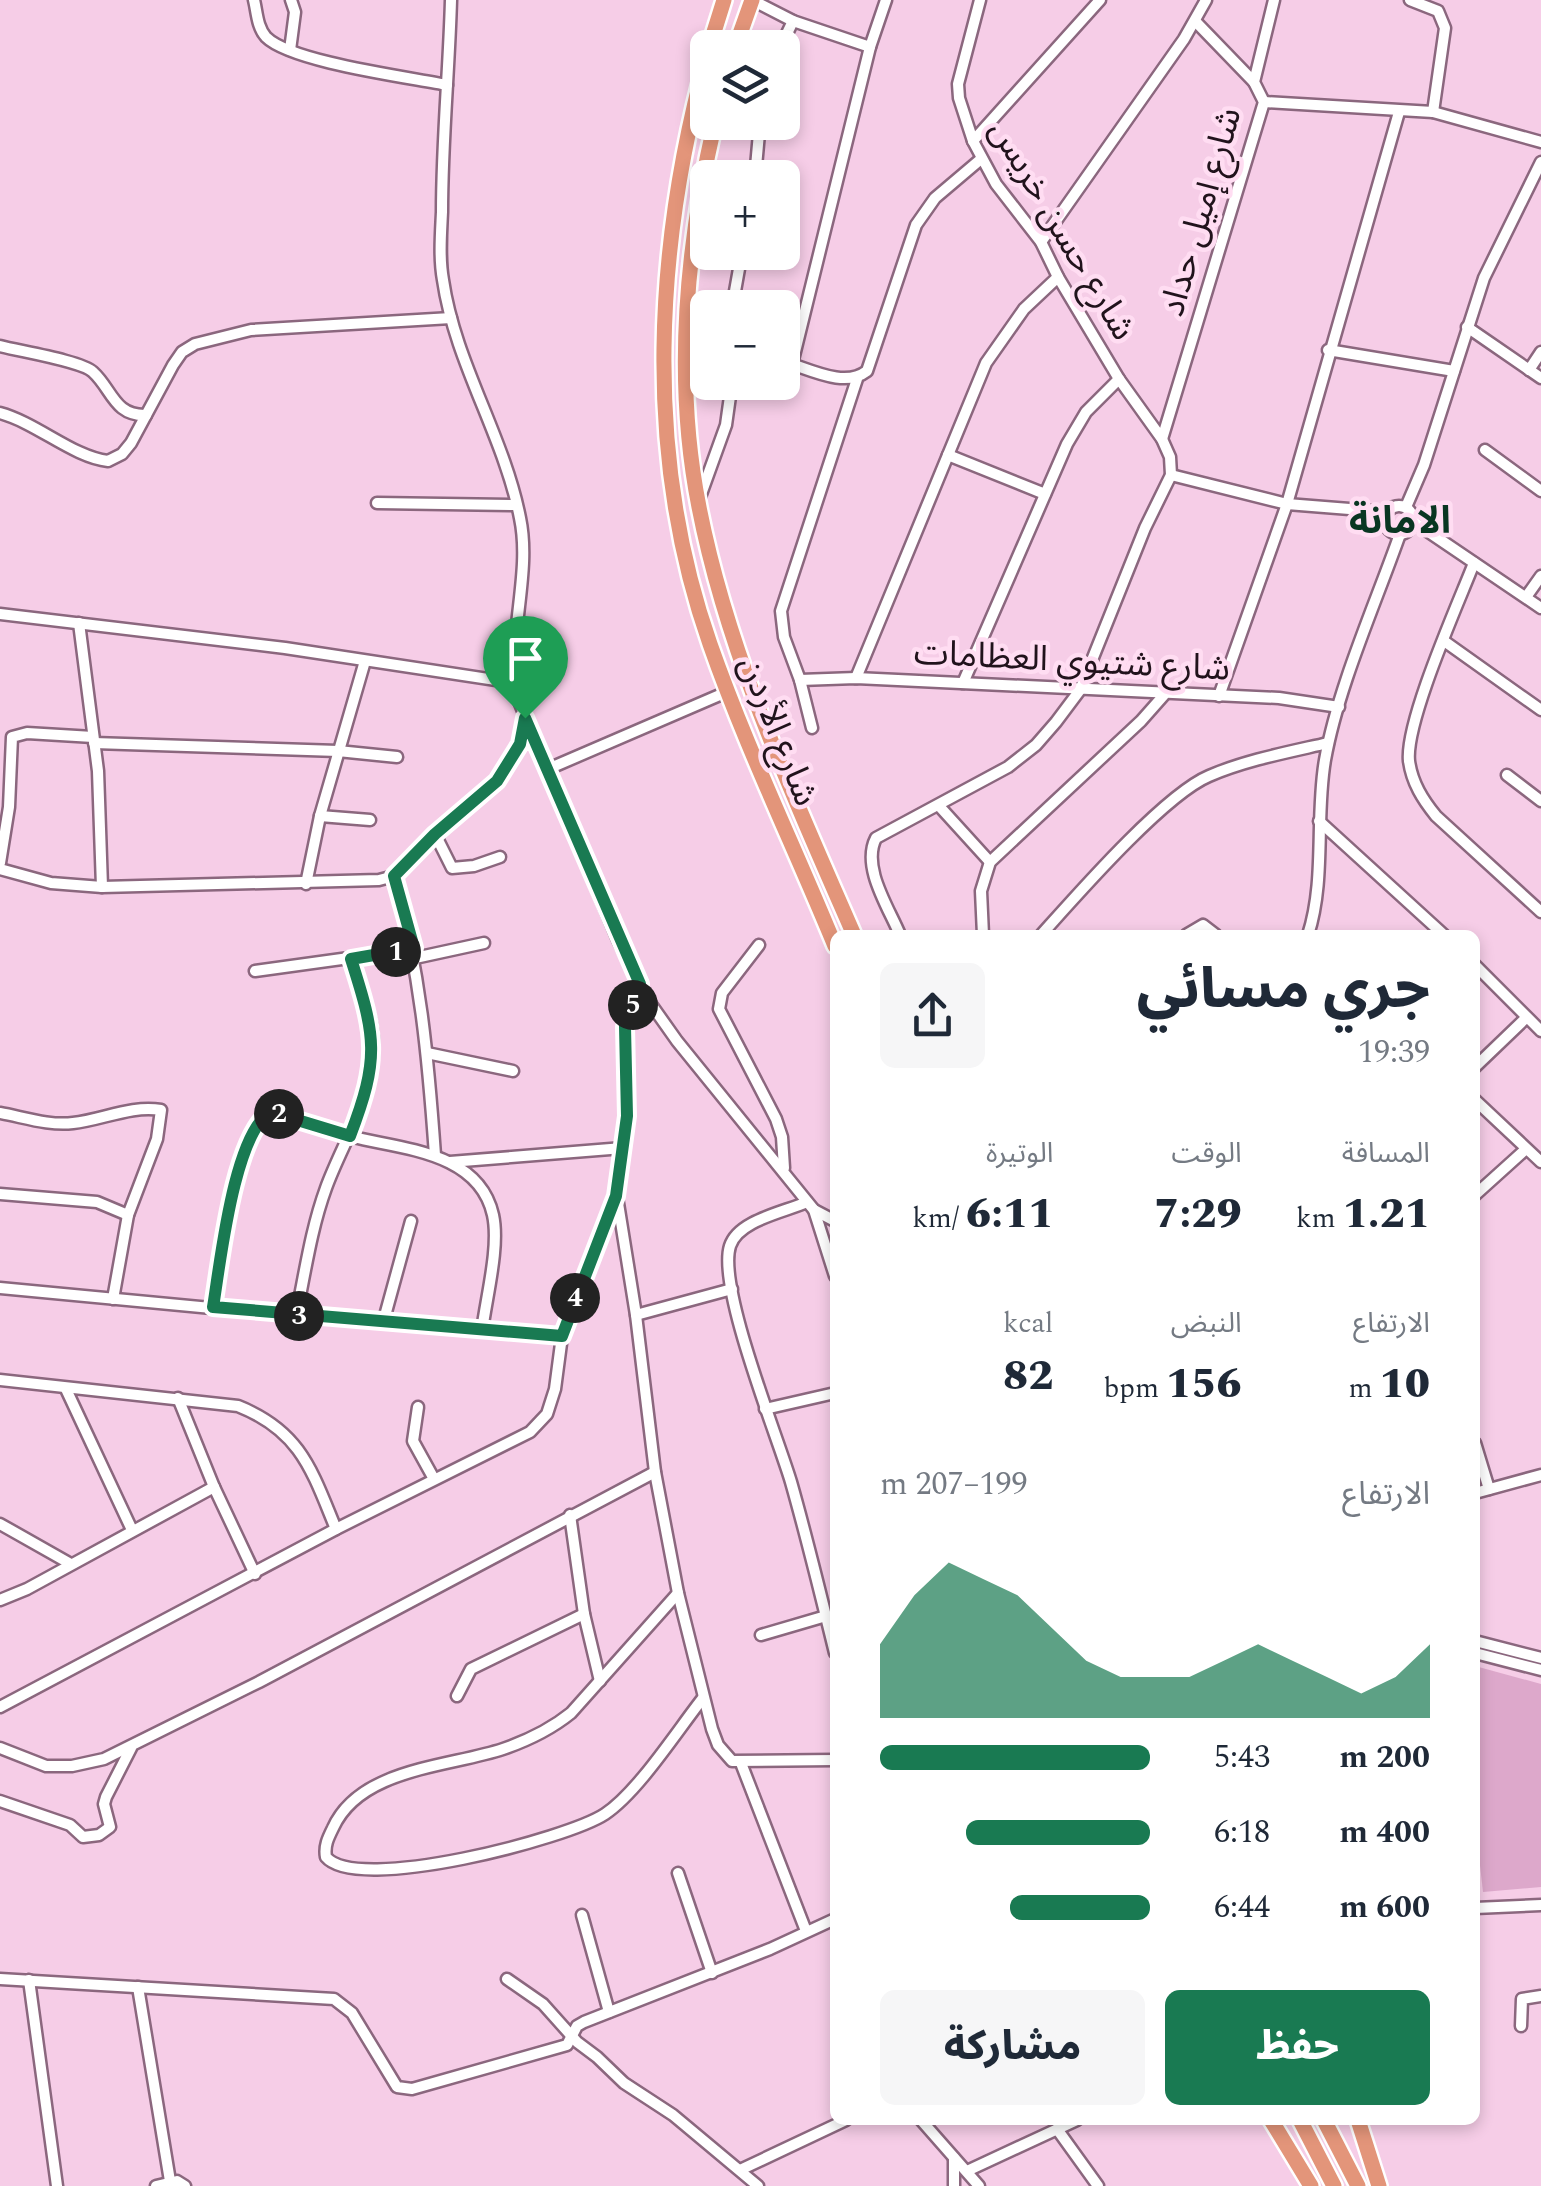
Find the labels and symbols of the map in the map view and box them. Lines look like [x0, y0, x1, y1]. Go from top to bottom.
street label: شارع إميل حداد [1146, 101, 1256, 323]
street label: شارع حسن خريس [975, 109, 1149, 351]
district label: الامانة [1349, 493, 1451, 551]
pin [483, 616, 568, 719]
street label: شارع شتيوي العظامات [913, 626, 1231, 696]
street label: شارع الأردن [724, 648, 832, 814]
pin: 1 [371, 927, 421, 977]
pin: 5 [608, 980, 658, 1030]
pin: 2 [254, 1089, 304, 1139]
pin: 4 [550, 1273, 600, 1323]
pin: 3 [274, 1291, 324, 1341]

